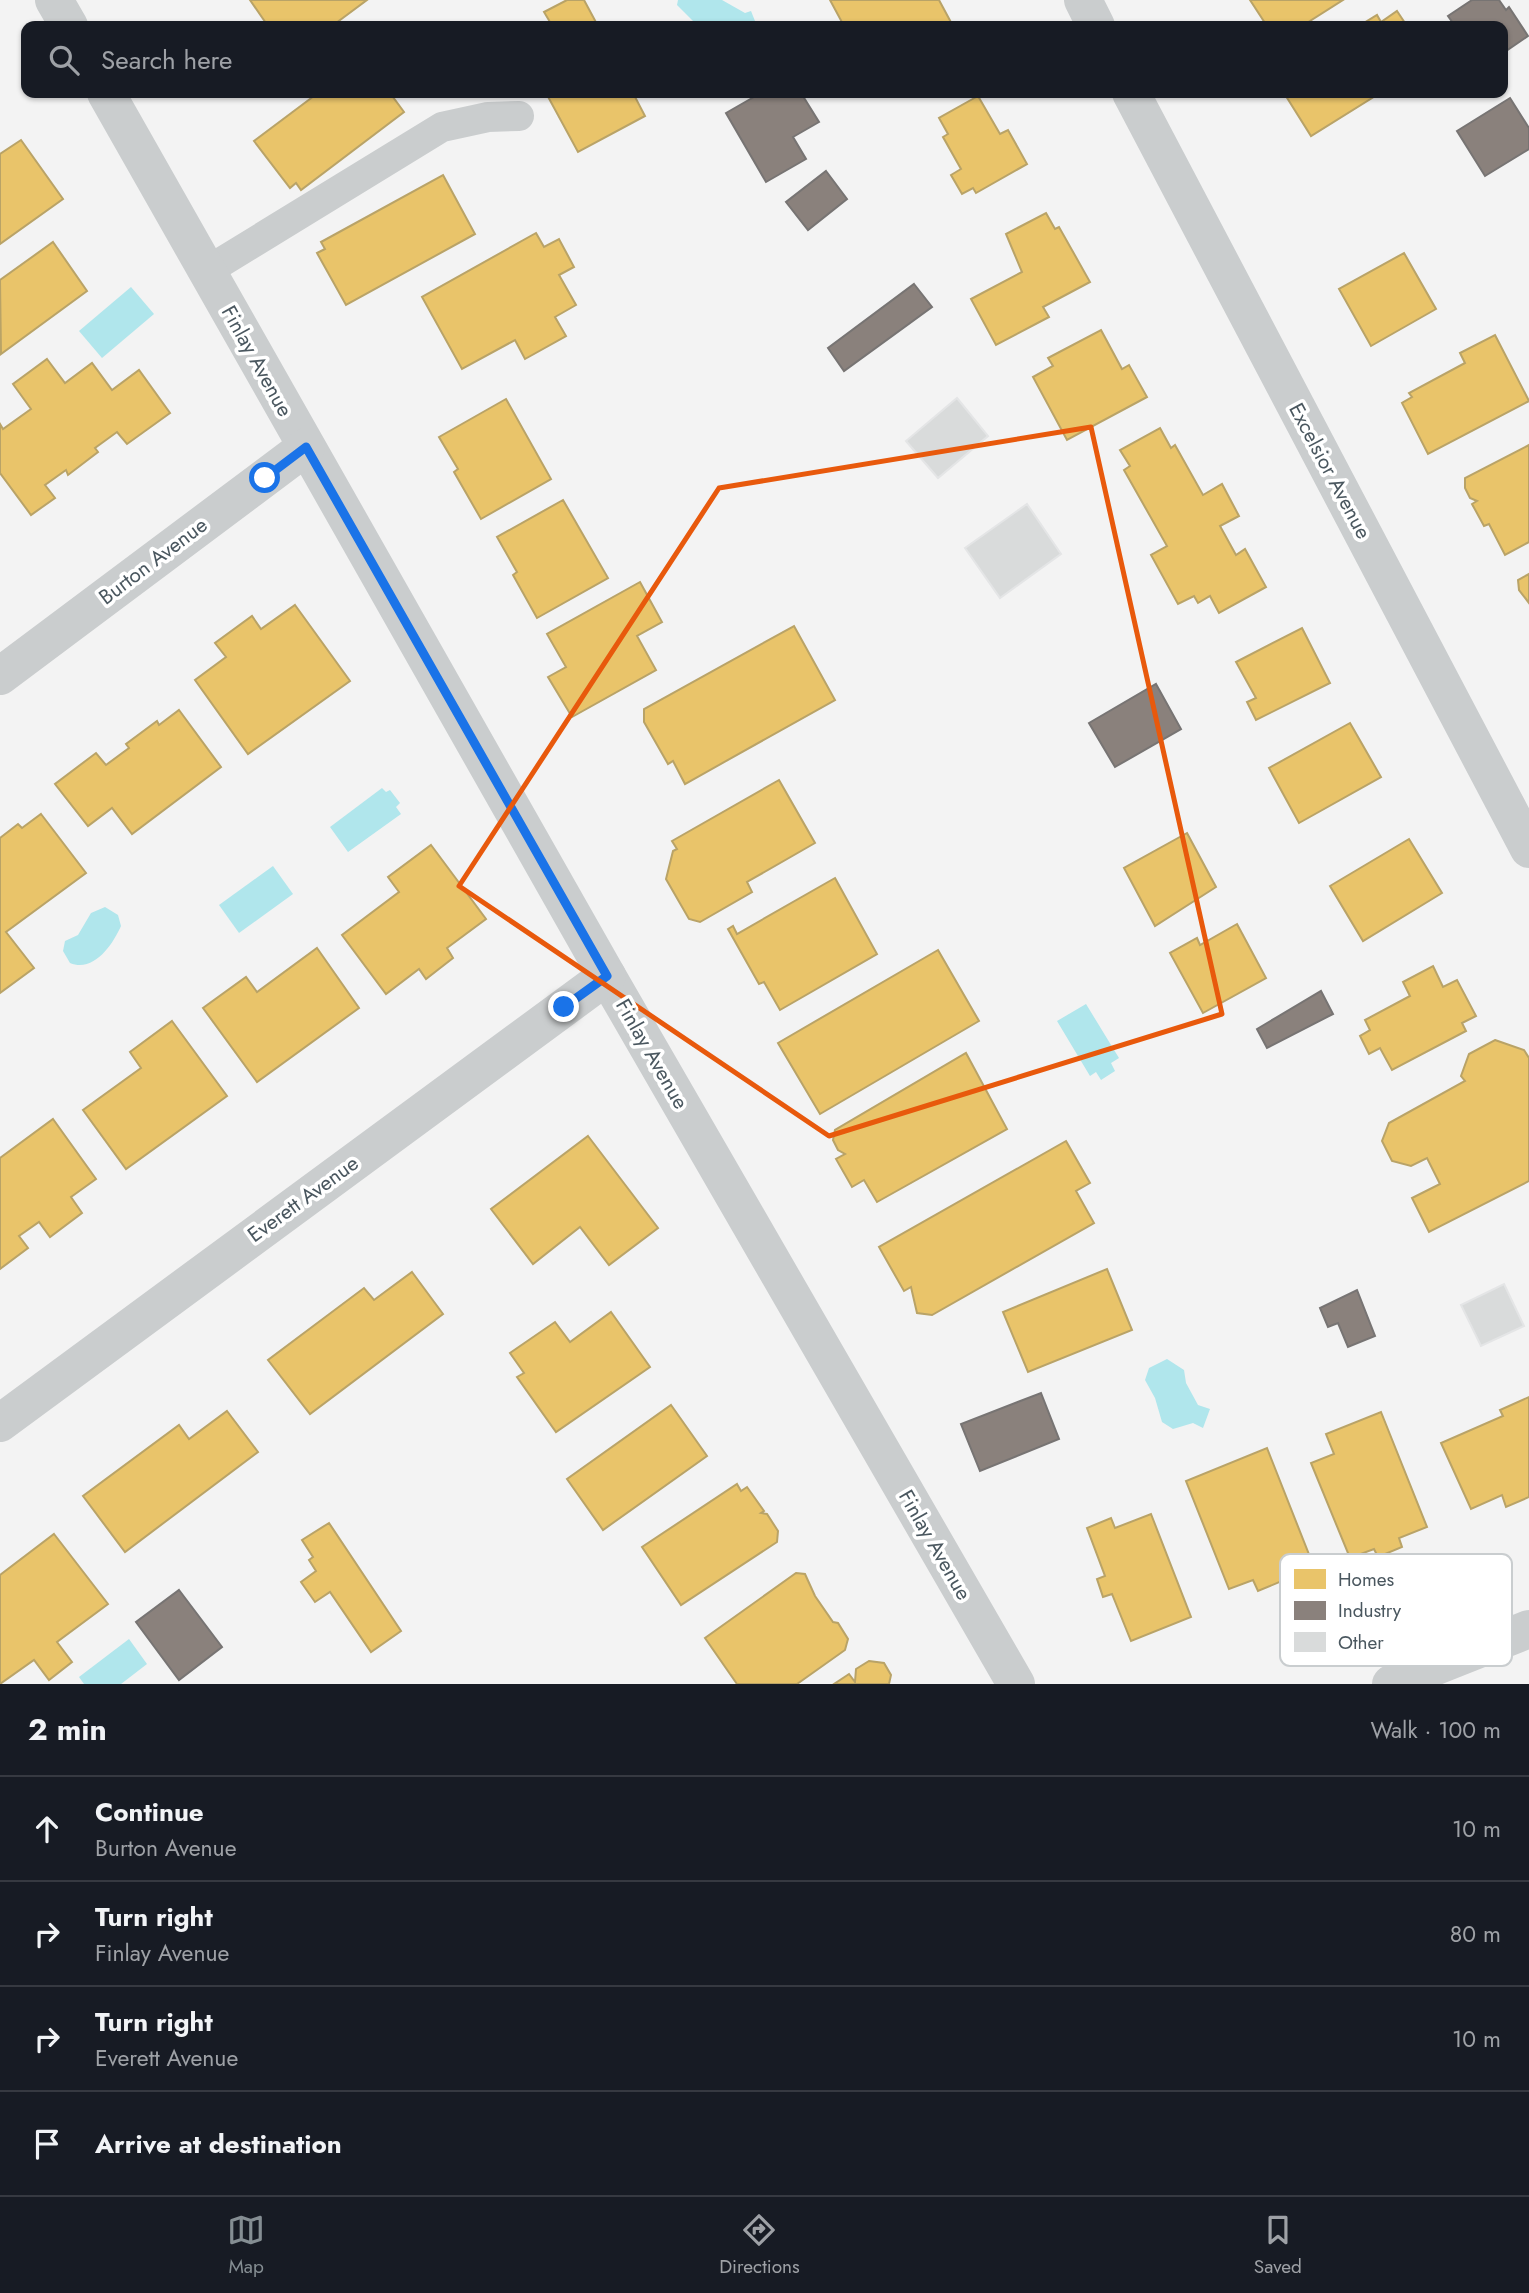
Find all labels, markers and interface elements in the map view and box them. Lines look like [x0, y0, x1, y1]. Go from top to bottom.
search box [21, 21, 1508, 98]
icon: search [45, 41, 83, 79]
text: Search here [101, 41, 233, 79]
street label: Finlay Avenue [214, 300, 300, 422]
street label: Excelsior Avenue [1282, 398, 1379, 544]
route start [249, 462, 280, 493]
street label: Burton Avenue [92, 510, 214, 612]
route end [548, 991, 579, 1022]
street label: Finlay Avenue [608, 993, 696, 1115]
street label: Everett Avenue [241, 1148, 365, 1250]
street label: Finlay Avenue [891, 1484, 979, 1606]
legend [1280, 1554, 1512, 1666]
text: Homes [1338, 1566, 1395, 1593]
text: Industry [1338, 1597, 1402, 1624]
text: Other [1338, 1629, 1384, 1656]
text: 2 min [28, 1708, 107, 1751]
text: Walk · 100 m [1371, 1713, 1501, 1747]
text: Continue [95, 1793, 204, 1831]
icon: ahead [28, 1810, 66, 1848]
text: 10 m [1452, 1812, 1501, 1846]
text: Burton Avenue [95, 1831, 237, 1865]
text: Turn right [95, 1898, 213, 1936]
icon: right [28, 1915, 66, 1953]
text: 80 m [1450, 1917, 1501, 1951]
text: Finlay Avenue [95, 1936, 229, 1970]
text: Turn right [95, 2003, 213, 2041]
icon: right [28, 2020, 66, 2058]
text: 10 m [1452, 2022, 1501, 2056]
text: Everett Avenue [95, 2041, 238, 2075]
icon: arrive [28, 2125, 66, 2163]
text: Arrive at destination [95, 2125, 342, 2163]
tab: Map [227, 2211, 265, 2280]
tab: Directions [719, 2211, 800, 2280]
tab: Saved [1254, 2211, 1302, 2280]

